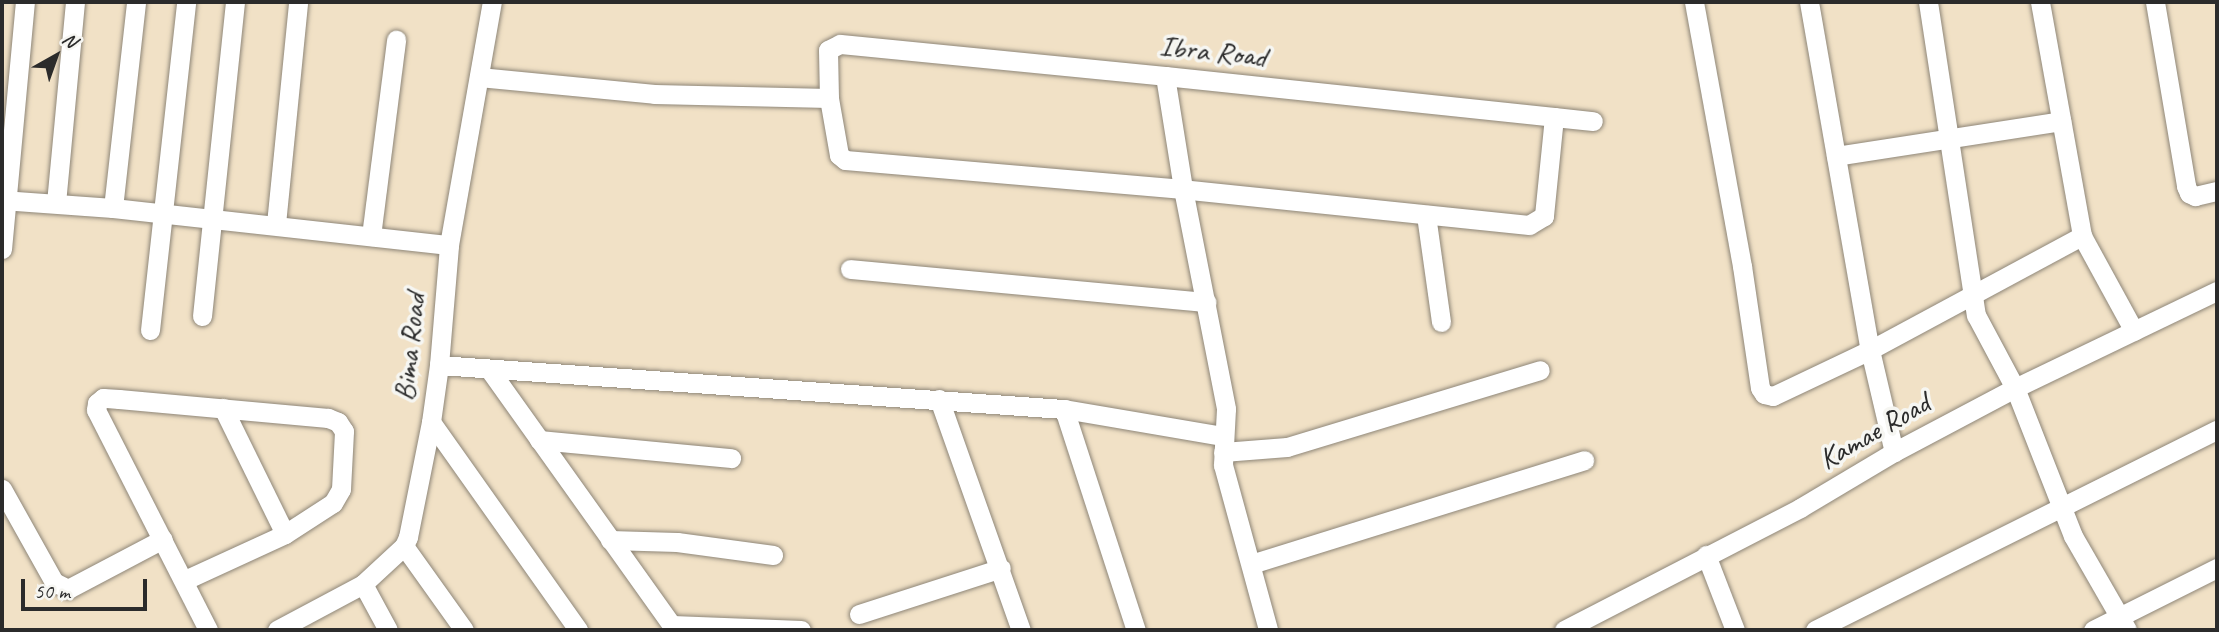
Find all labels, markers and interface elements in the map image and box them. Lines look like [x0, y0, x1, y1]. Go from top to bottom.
north arrow [21, 21, 91, 91]
text: N [57, 27, 82, 53]
street label: Ibra Road [1158, 28, 1268, 74]
street label: Bima Road [385, 292, 433, 402]
street label: Kamae Road [1812, 385, 1936, 477]
scale bar [24, 566, 150, 610]
text: 50 m [34, 578, 70, 604]

